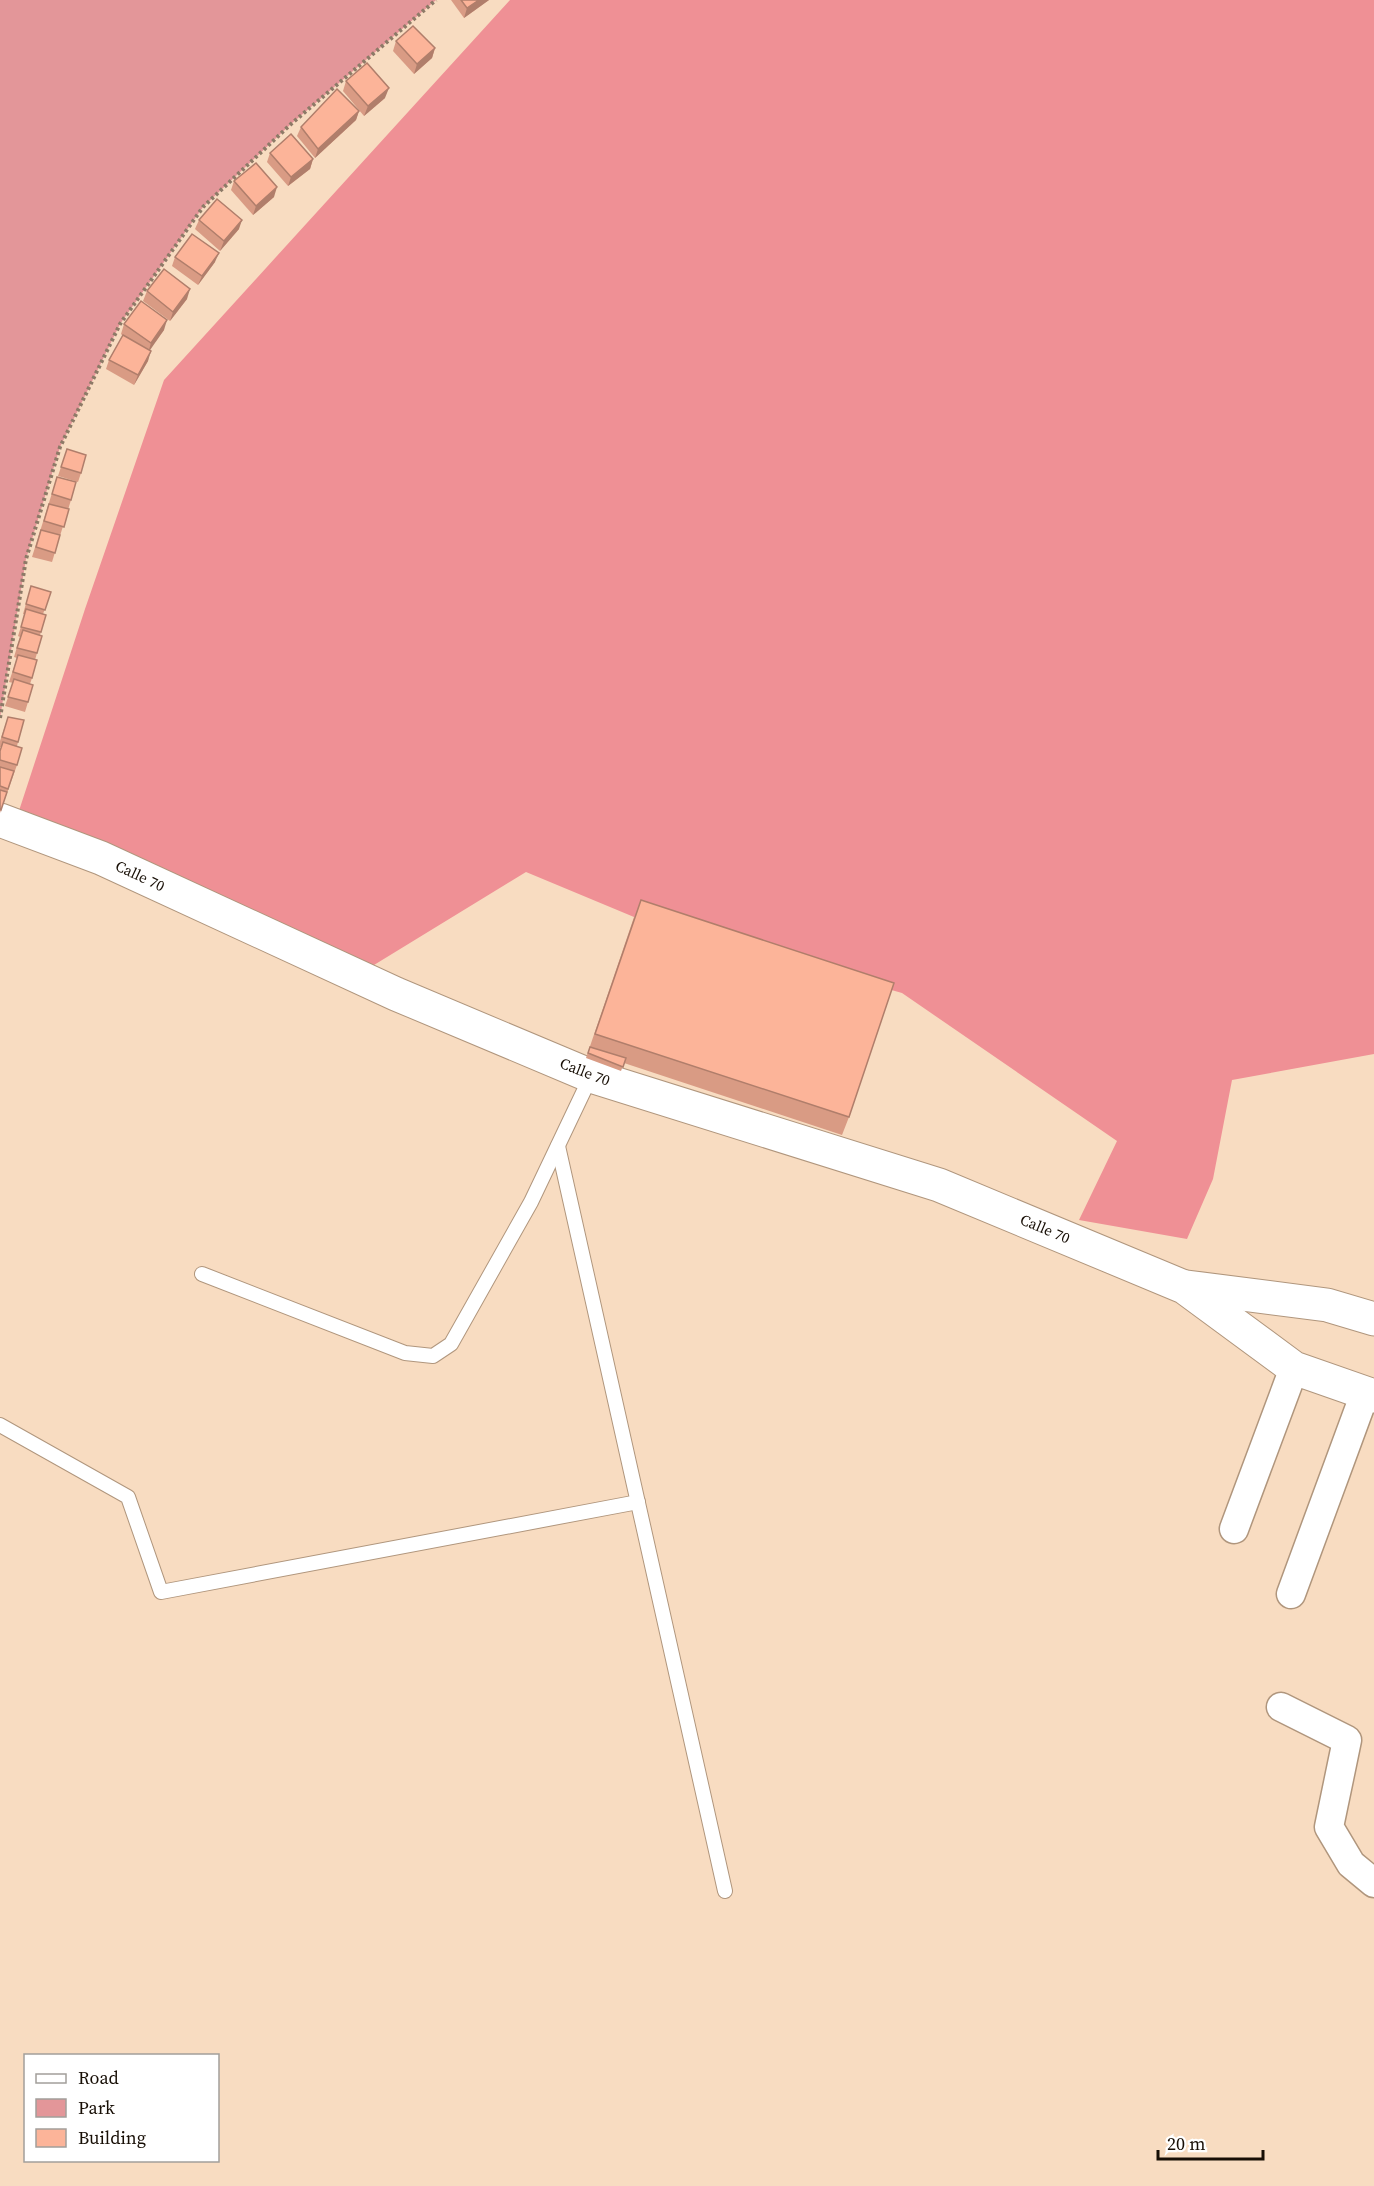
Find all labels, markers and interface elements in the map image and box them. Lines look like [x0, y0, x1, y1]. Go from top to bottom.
street label: Calle 70 [112, 855, 168, 896]
street label: Calle 70 [557, 1052, 613, 1091]
street label: Calle 70 [1017, 1209, 1073, 1248]
legend [24, 2054, 219, 2162]
text: Road [78, 2065, 119, 2090]
text: Park [78, 2095, 115, 2120]
scale bar [1158, 2123, 1263, 2161]
text: Building [78, 2125, 146, 2150]
text: 20 m [1167, 2131, 1205, 2156]

